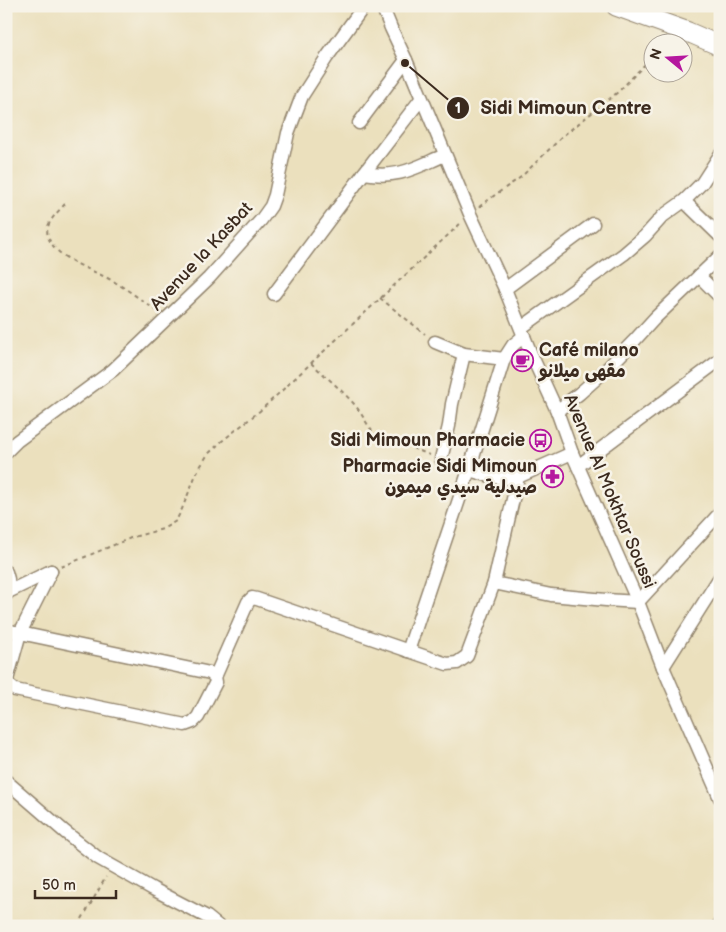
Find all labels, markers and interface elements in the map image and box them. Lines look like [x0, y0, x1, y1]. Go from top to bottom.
north arrow [644, 32, 694, 82]
text: N [646, 47, 666, 62]
callout: Sidi Mimoun Centre [445, 91, 661, 125]
text: Sidi Mimoun Centre [481, 97, 652, 120]
text: 1 [455, 99, 461, 118]
street label: Avenue la Kasbat [146, 197, 257, 315]
place label: Café milano مقهى ميلانو [537, 340, 639, 383]
cafe icon: Café milano مقهى ميلانو [511, 348, 535, 372]
street label: Avenue Al Mokhtar Soussi [559, 391, 660, 591]
bus stop icon: Sidi Mimoun Pharmacie [529, 428, 553, 452]
place label: Sidi Mimoun Pharmacie [330, 430, 525, 451]
place label: Pharmacie Sidi Mimoun صيدلية سيدي ميمون [342, 456, 537, 501]
pharmacy icon: Pharmacie Sidi Mimoun صيدلية سيدي ميمون [541, 464, 565, 488]
scale bar [35, 867, 116, 899]
text: 50 m [42, 876, 76, 895]

